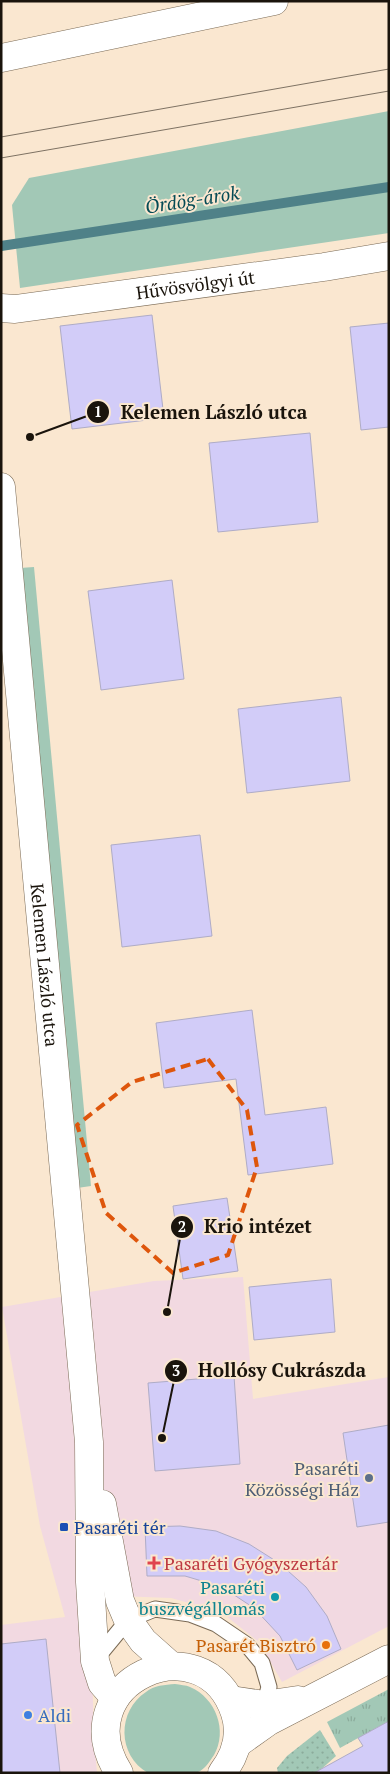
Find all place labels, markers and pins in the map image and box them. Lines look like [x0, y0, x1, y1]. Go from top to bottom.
callout: Kelemen László utca [86, 395, 317, 429]
callout: Krio intézet [169, 1210, 322, 1244]
callout: Hollósy Cukrászda [163, 1354, 376, 1388]
place label: Pasaréti Közösségi Ház [245, 1456, 359, 1501]
marker: Pasaréti Közösségi Ház [363, 1472, 375, 1484]
place label: Pasaréti tér [74, 1515, 166, 1539]
marker: Pasaréti tér [58, 1521, 70, 1533]
place label: Pasaréti Gyógyszertár [164, 1551, 338, 1575]
marker: Pasaréti Gyógyszertár [148, 1557, 160, 1569]
place label: Pasaréti buszvégállomás [139, 1575, 265, 1620]
marker: Pasaréti buszvégállomás [269, 1591, 281, 1603]
place label: Pasarét Bisztró [196, 1633, 316, 1657]
marker: Pasarét Bisztró [320, 1639, 332, 1651]
place label: Aldi [38, 1703, 71, 1727]
marker: Aldi [22, 1709, 34, 1721]

